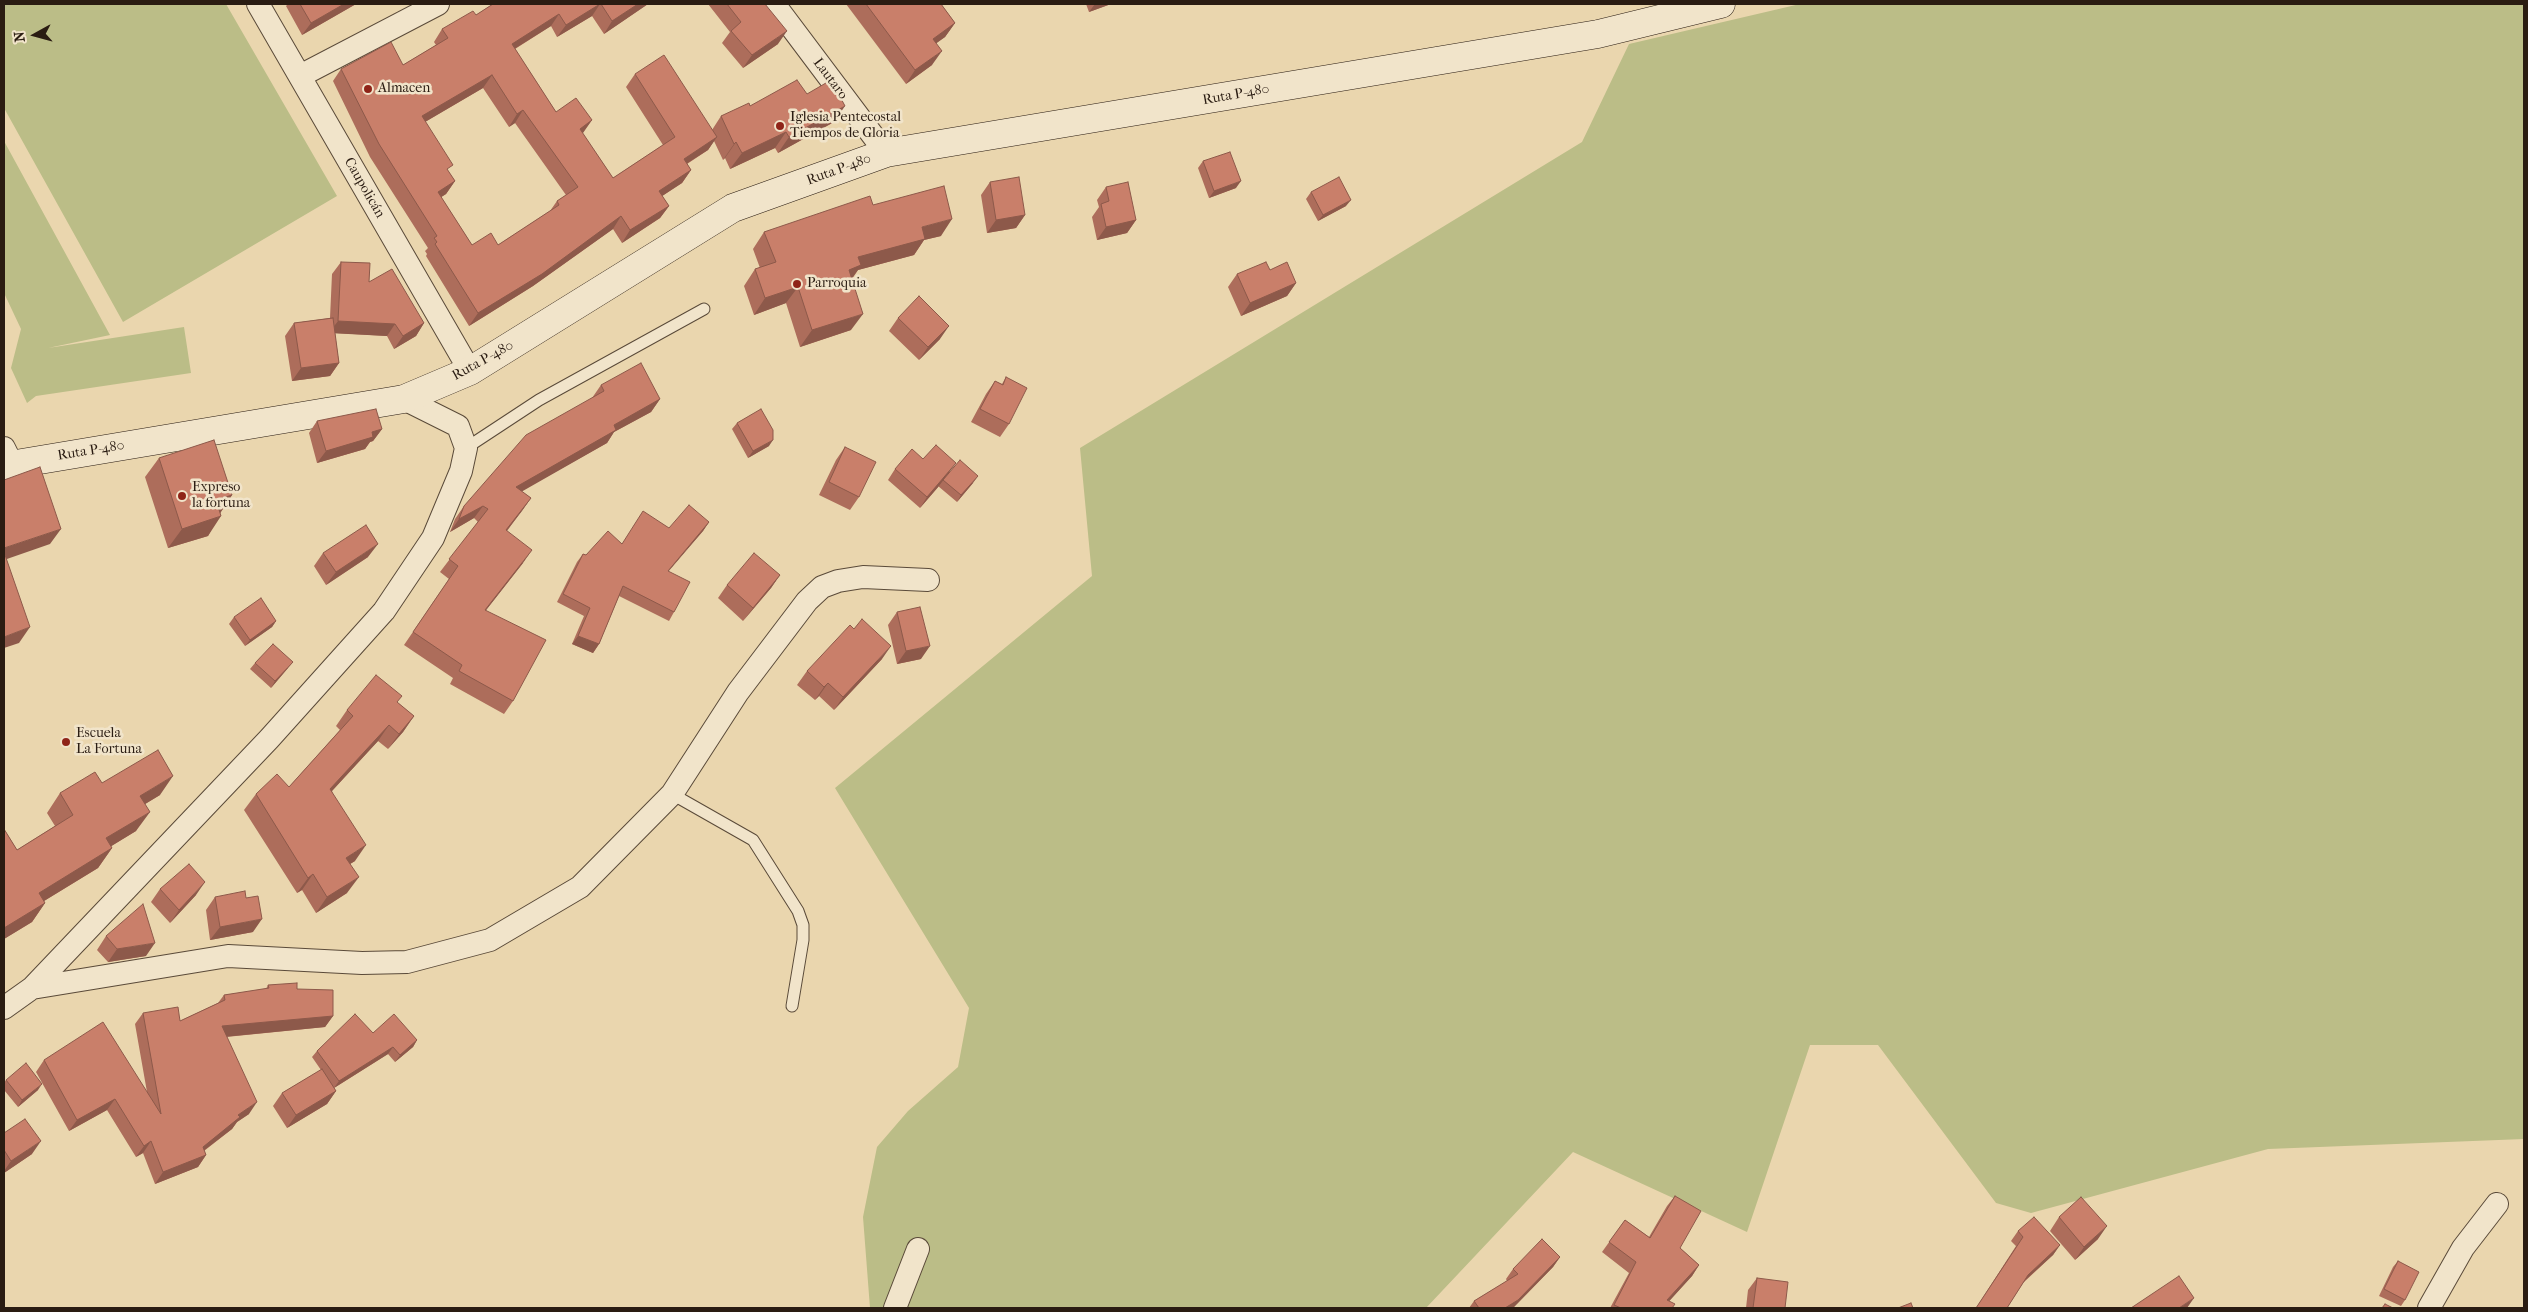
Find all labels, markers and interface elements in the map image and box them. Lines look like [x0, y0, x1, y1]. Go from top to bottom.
north arrow [10, 10, 60, 60]
text: N [11, 31, 29, 43]
street label: Lautaro [809, 55, 851, 103]
place label: Almacen [378, 81, 430, 97]
street label: Ruta P-480 [1201, 81, 1271, 109]
marker: Almacen [362, 83, 374, 95]
place label: Iglesia Pentecostal Tiempos de Gloria [790, 110, 901, 142]
marker: Iglesia Pentecostal Tiempos de Gloria [774, 120, 786, 132]
street label: Ruta P-480 [804, 151, 874, 189]
street label: Caupolicán [340, 155, 388, 221]
place label: Parroquia [807, 276, 866, 292]
marker: Parroquia [791, 278, 803, 290]
street label: Ruta P-480 [449, 337, 517, 385]
street label: Ruta P-480 [56, 437, 126, 465]
place label: Expreso la fortuna [192, 480, 250, 512]
marker: Expreso la fortuna [176, 490, 188, 502]
place label: Escuela La Fortuna [76, 726, 142, 759]
marker: Escuela La Fortuna [60, 736, 72, 748]

